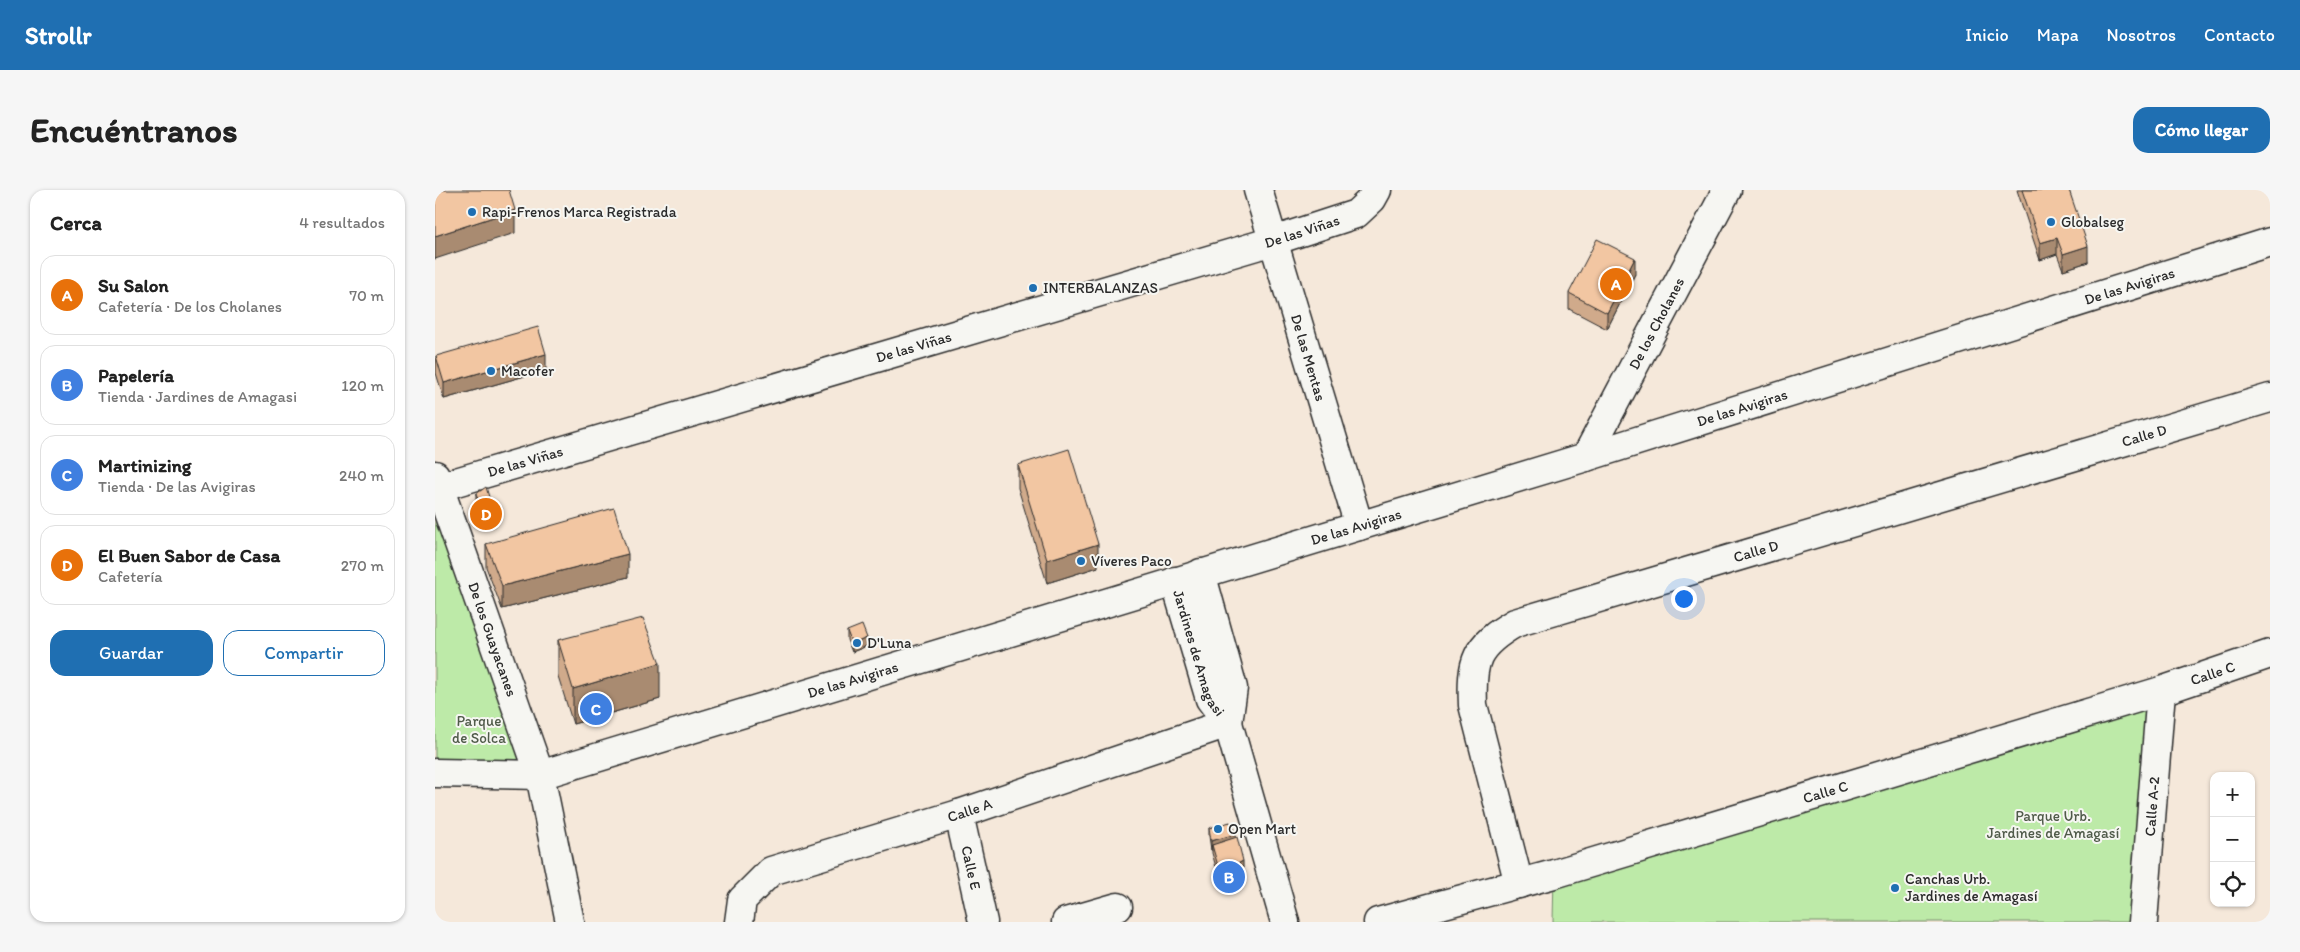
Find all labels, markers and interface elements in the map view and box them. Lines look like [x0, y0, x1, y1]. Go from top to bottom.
text: Strollr [25, 21, 91, 50]
text: Inicio [1965, 24, 2009, 46]
text: Mapa [2037, 24, 2079, 46]
text: Nosotros [2107, 24, 2176, 46]
text: Contacto [2204, 24, 2275, 46]
button: Cómo llegar [2133, 107, 2270, 153]
text: Encuéntranos [30, 109, 238, 151]
place label: Rapi-Frenos Marca Registrada [482, 203, 677, 221]
marker: Rapi-Frenos Marca Registrada [466, 206, 478, 218]
text: Cerca [50, 210, 102, 235]
street label: De las Viñas [1262, 211, 1342, 252]
text: 4 resultados [299, 213, 385, 232]
place label: Globalseg [2061, 213, 2125, 231]
marker: Globalseg [2045, 216, 2057, 228]
street label: De las Avigiras [2082, 263, 2177, 309]
pin: A [1600, 265, 1632, 303]
text: Su Salon [98, 274, 169, 297]
street label: De los Cholanes [1625, 274, 1688, 373]
place label: INTERBALANZAS [1043, 279, 1158, 297]
marker: INTERBALANZAS [1027, 282, 1039, 294]
text: A [62, 286, 72, 305]
text: 70 m [349, 286, 384, 305]
text: Cafetería · De los Cholanes [98, 297, 282, 316]
street label: De las Mentas [1287, 312, 1330, 404]
street label: De las Viñas [874, 327, 954, 367]
place label: Macofer [501, 362, 554, 380]
text: Papelería [98, 364, 174, 387]
marker: Macofer [485, 365, 497, 377]
text: B [62, 376, 72, 395]
text: 120 m [341, 376, 384, 395]
street label: De las Avigiras [1695, 385, 1790, 431]
text: Tienda · Jardines de Amagasi [98, 387, 297, 406]
street label: Calle D [2119, 420, 2169, 451]
street label: De las Viñas [485, 442, 565, 481]
text: Martinizing [98, 454, 192, 477]
text: C [62, 466, 72, 485]
text: 240 m [339, 466, 384, 485]
text: Tienda · De las Avigiras [98, 477, 256, 496]
pin: D [470, 495, 502, 533]
street label: De las Avigiras [1309, 505, 1404, 549]
street label: Calle D [1731, 536, 1781, 566]
text: El Buen Sabor de Casa [98, 544, 280, 567]
place label: Víveres Paco [1091, 552, 1172, 570]
marker: Víveres Paco [1075, 555, 1087, 567]
text: D [62, 556, 72, 575]
text: 270 m [341, 556, 384, 575]
text: Cafetería [98, 567, 163, 586]
street label: De los Guayacanes [464, 580, 521, 699]
your location [1671, 586, 1697, 612]
street label: Jardines de Amagasi [1169, 588, 1229, 720]
button: Guardar [50, 630, 213, 676]
button: Compartir [223, 630, 385, 676]
place label: D'Luna [867, 634, 912, 652]
marker: D'Luna [851, 637, 863, 649]
street label: Calle C [2188, 657, 2238, 689]
street label: De las Avigiras [805, 658, 901, 702]
pin: C [580, 690, 612, 728]
park label: Parque de Solca [452, 712, 506, 747]
map controls [2210, 772, 2255, 907]
button: + [2210, 772, 2255, 817]
street label: Calle A-2 [2141, 776, 2163, 837]
street label: Calle C [1801, 777, 1851, 807]
street label: Calle A [945, 794, 995, 826]
park label: Parque Urb. Jardines de Amagasí [1987, 807, 2119, 842]
button: − [2210, 817, 2255, 862]
place label: Open Mart [1228, 820, 1296, 838]
marker: Open Mart [1212, 823, 1224, 835]
street label: Calle E [957, 844, 985, 892]
pin: B [1213, 858, 1245, 896]
button: locate [2210, 862, 2255, 907]
place label: Canchas Urb. Jardines de Amagasí [1905, 870, 2038, 905]
marker: Canchas Urb. Jardines de Amagasí [1889, 882, 1901, 894]

